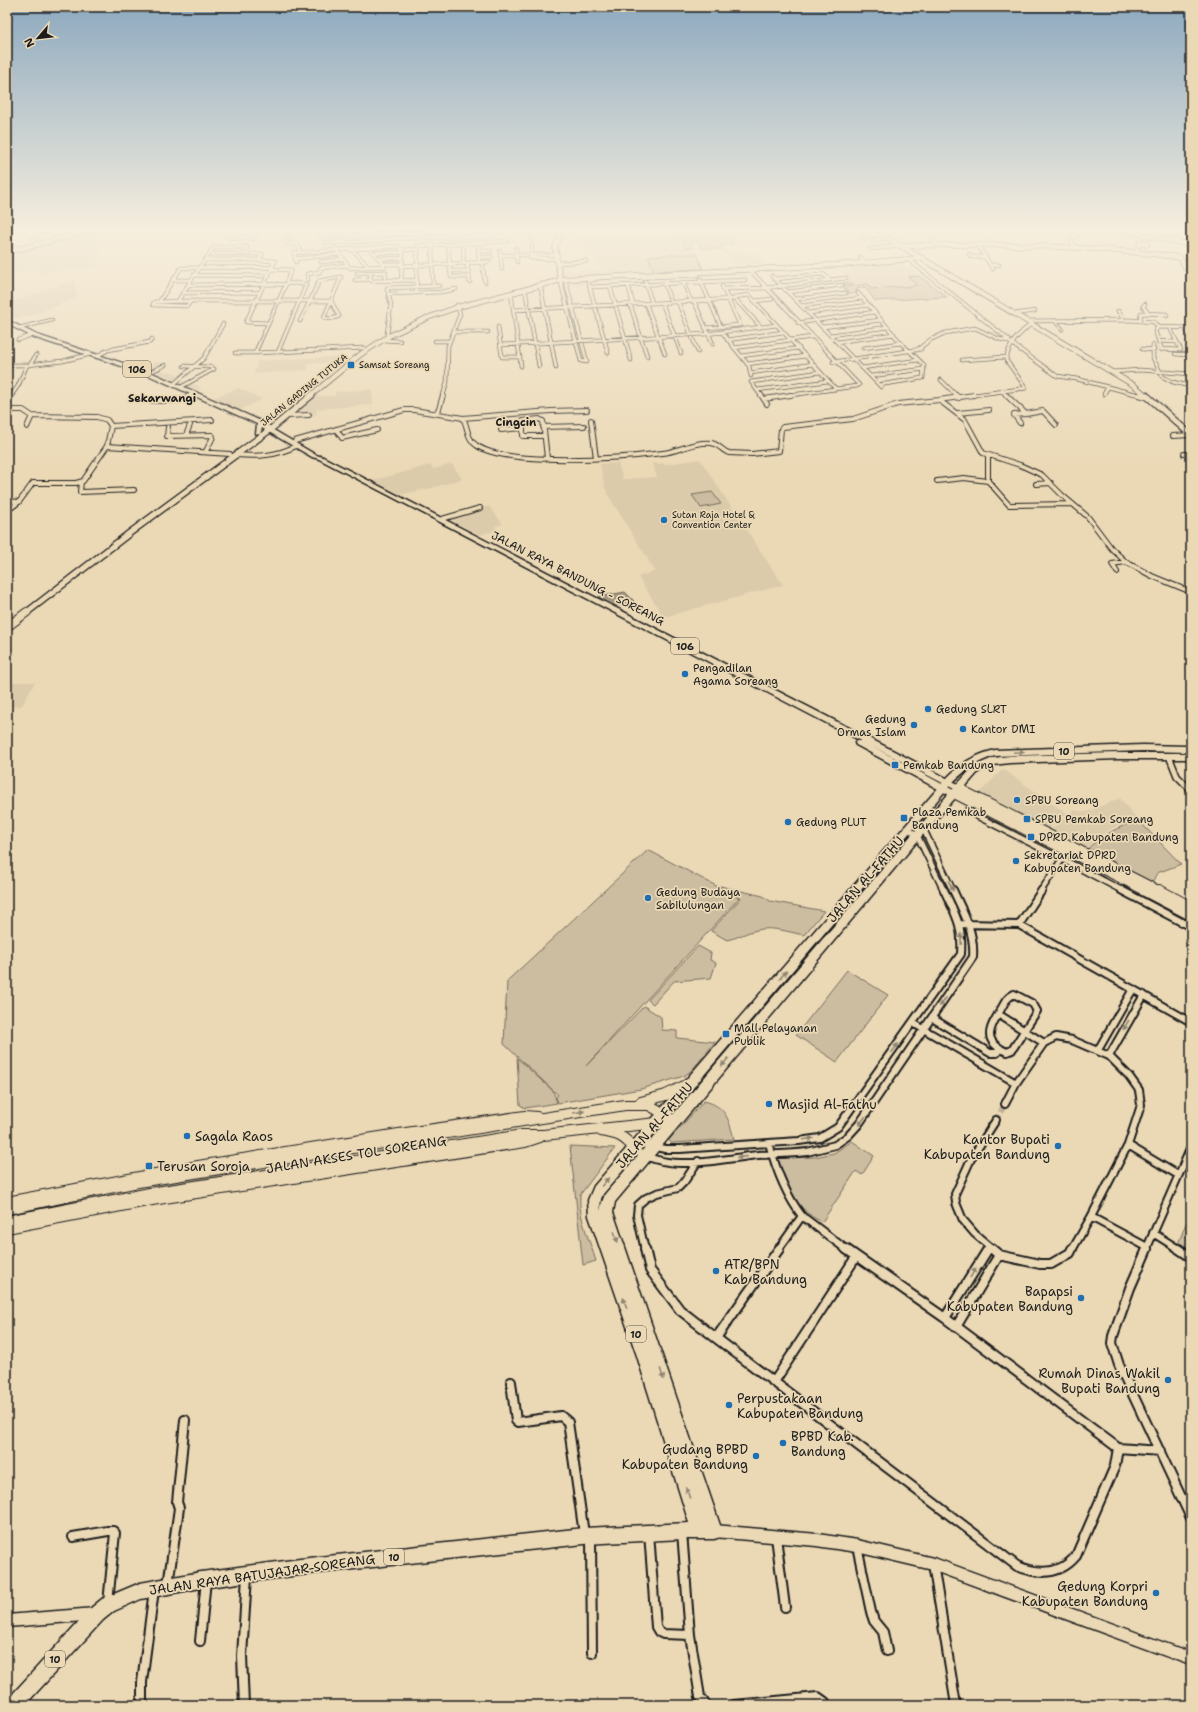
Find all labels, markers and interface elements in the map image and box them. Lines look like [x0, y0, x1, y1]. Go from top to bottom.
north arrow [18, 18, 58, 58]
text: N [21, 35, 38, 50]
street label: JALAN GADING TUTUKA [258, 351, 350, 429]
place label: Samsat Soreang [359, 359, 430, 371]
marker: Samsat Soreang [346, 360, 356, 370]
road number: 106 [123, 361, 151, 377]
district label: Sekarwangi [128, 391, 196, 406]
district label: Cingcin [496, 415, 537, 430]
place label: Sutan Raja Hotel & Convention Center [672, 509, 755, 531]
marker: Sutan Raja Hotel & Convention Center [659, 515, 669, 525]
street label: JALAN RAYA BANDUNG - SOREANG [489, 528, 668, 629]
road number: 106 [671, 638, 699, 654]
place label: Pengadilan Agama Soreang [693, 661, 778, 689]
marker: Pengadilan Agama Soreang [680, 669, 690, 679]
place label: Gedung SLRT [936, 702, 1007, 717]
marker: Gedung SLRT [923, 704, 933, 714]
place label: Gedung Ormas Islam [837, 712, 907, 740]
marker: Gedung Ormas Islam [909, 720, 919, 730]
place label: Kantor DMI [971, 722, 1035, 737]
marker: Kantor DMI [958, 724, 968, 734]
road number: 10 [1054, 743, 1074, 759]
one-way arrow [1013, 749, 1026, 755]
place label: Pemkab Bandung [903, 758, 994, 773]
marker: Pemkab Bandung [890, 760, 900, 770]
place label: SPBU Soreang [1025, 793, 1099, 808]
marker: SPBU Soreang [1012, 795, 1022, 805]
place label: Plaza Pemkab Bandung [912, 805, 986, 833]
place label: SPBU Pemkab Soreang [1035, 812, 1153, 827]
marker: Plaza Pemkab Bandung [899, 813, 909, 823]
marker: SPBU Pemkab Soreang [1022, 814, 1032, 824]
place label: Gedung PLUT [796, 815, 867, 830]
marker: Gedung PLUT [783, 817, 793, 827]
place label: DPRD Kabupaten Bandung [1039, 830, 1179, 845]
marker: DPRD Kabupaten Bandung [1026, 832, 1036, 842]
street label: JALAN AL-FATHU [823, 833, 908, 926]
place label: Sekretariat DPRD Kabupaten Bandung [1024, 848, 1131, 876]
marker: Sekretariat DPRD Kabupaten Bandung [1011, 856, 1021, 866]
one-way arrow [948, 881, 954, 892]
place label: Gedung Budaya Sabilulungan [656, 885, 740, 913]
marker: Gedung Budaya Sabilulungan [643, 893, 653, 903]
one-way arrow [958, 932, 964, 945]
one-way arrow [779, 969, 788, 980]
one-way arrow [939, 997, 947, 1007]
one-way arrow [1123, 1019, 1130, 1031]
place label: Mall Pelayanan Publik [734, 1021, 817, 1049]
marker: Mall Pelayanan Publik [721, 1029, 731, 1039]
one-way arrow [891, 1043, 899, 1053]
one-way arrow [721, 1057, 730, 1068]
street label: JALAN AL-FATHU [612, 1079, 697, 1172]
place label: Masjid Al-Fathu [777, 1096, 877, 1113]
marker: Masjid Al-Fathu [764, 1099, 774, 1109]
one-way arrow [572, 1109, 585, 1115]
one-way arrow [858, 1116, 866, 1127]
place label: Sagala Raos [195, 1128, 273, 1145]
marker: Sagala Raos [182, 1131, 192, 1141]
place label: Kantor Bupati Kabupaten Bandung [924, 1131, 1050, 1163]
street label: JALAN AKSES TOL SOREANG [265, 1132, 448, 1177]
one-way arrow [802, 1136, 814, 1142]
marker: Kantor Bupati Kabupaten Bandung [1053, 1141, 1063, 1151]
one-way arrow [736, 1153, 749, 1160]
place label: Terusan Soroja [157, 1158, 250, 1175]
marker: Terusan Soroja [144, 1161, 154, 1171]
one-way arrow [600, 1177, 609, 1187]
one-way arrow [613, 1232, 619, 1244]
place label: ATR/BPN Kab Bandung [724, 1256, 807, 1288]
marker: ATR/BPN Kab Bandung [711, 1266, 721, 1276]
one-way arrow [969, 1267, 976, 1279]
place label: Bapapsi Kabupaten Bandung [947, 1283, 1073, 1315]
marker: Bapapsi Kabupaten Bandung [1076, 1293, 1086, 1303]
one-way arrow [622, 1297, 628, 1309]
road number: 10 [626, 1326, 646, 1342]
place label: Rumah Dinas Wakil Bupati Bandung [1038, 1365, 1160, 1397]
one-way arrow [659, 1368, 665, 1380]
marker: Rumah Dinas Wakil Bupati Bandung [1163, 1375, 1173, 1385]
place label: Perpustakaan Kabupaten Bandung [737, 1390, 863, 1422]
marker: Perpustakaan Kabupaten Bandung [724, 1400, 734, 1410]
place label: BPBD Kab. Bandung [791, 1428, 854, 1460]
marker: BPBD Kab. Bandung [778, 1438, 788, 1448]
place label: Gudang BPBD Kabupaten Bandung [622, 1441, 748, 1473]
marker: Gudang BPBD Kabupaten Bandung [751, 1451, 761, 1461]
one-way arrow [685, 1487, 691, 1499]
road number: 10 [384, 1549, 404, 1565]
street label: JALAN RAYA BATUJAJAR-SOREANG [148, 1550, 376, 1599]
place label: Gedung Korpri Kabupaten Bandung [1022, 1578, 1148, 1610]
marker: Gedung Korpri Kabupaten Bandung [1151, 1588, 1161, 1598]
road number: 10 [45, 1651, 65, 1667]

